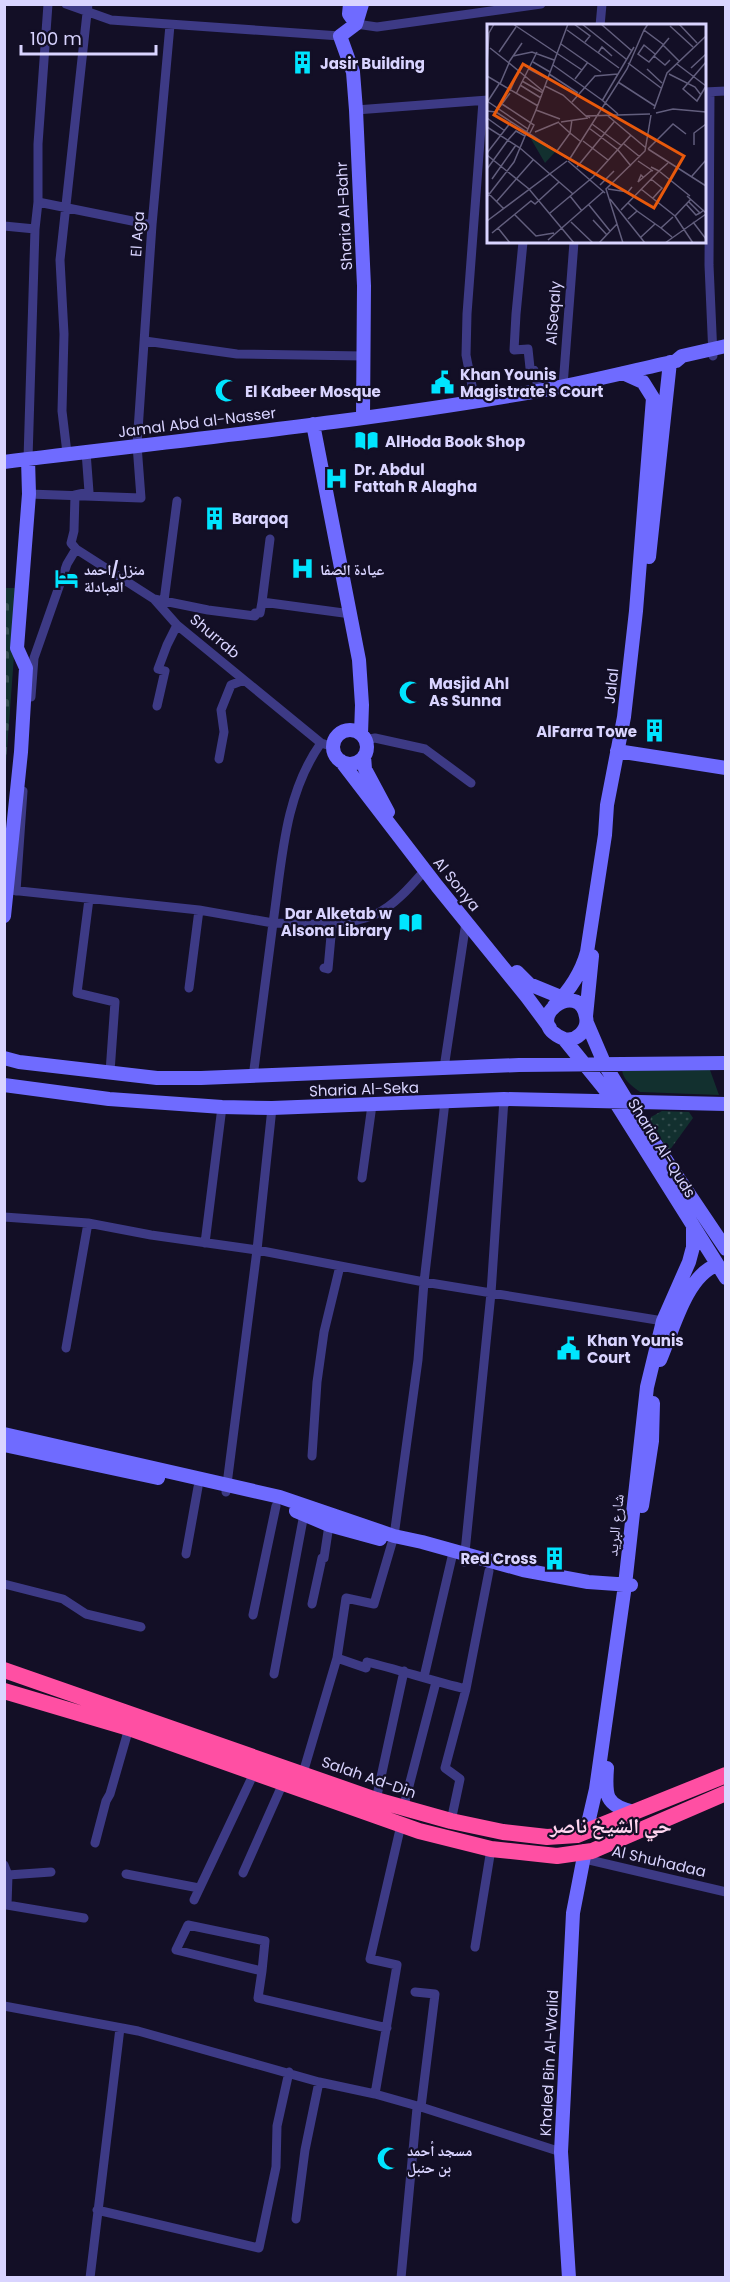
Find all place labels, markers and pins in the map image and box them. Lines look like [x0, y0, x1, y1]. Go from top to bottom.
building icon: Jasir Building [289, 50, 315, 76]
place label: Jasir Building [320, 53, 425, 74]
place label: Khan Younis Magistrate's Court [460, 364, 603, 402]
public building icon: Khan Younis Magistrate's Court [429, 370, 455, 396]
mosque icon: El Kabeer Mosque [214, 378, 240, 404]
place label: El Kabeer Mosque [245, 381, 381, 402]
library icon: AlHoda Book Shop [354, 428, 380, 454]
place label: AlHoda Book Shop [385, 431, 525, 452]
place label: Dr. Abdul Fattah R Alagha [354, 459, 477, 497]
hospital icon: Dr. Abdul Fattah R Alagha [323, 465, 349, 491]
building icon: Barqoq [201, 505, 227, 531]
place label: Barqoq [232, 508, 288, 529]
hospital icon: عيادة الصفا [289, 556, 315, 582]
place label: منزل/احمد العبادلة [84, 559, 145, 597]
place label: عيادة الصفا [320, 559, 385, 580]
hotel icon: منزل/احمد العبادلة [53, 565, 79, 591]
place label: Masjid Ahl As Sunna [429, 673, 509, 711]
mosque icon: Masjid Ahl As Sunna [398, 679, 424, 705]
building icon: AlFarra Towe [642, 718, 668, 744]
place label: AlFarra Towe [536, 721, 637, 742]
place label: Dar Alketab w Alsona Library [281, 903, 393, 941]
library icon: Dar Alketab w Alsona Library [397, 909, 423, 935]
place label: Khan Younis Court [587, 1330, 684, 1368]
public building icon: Khan Younis Court [556, 1336, 582, 1362]
building icon: Red Cross [542, 1545, 568, 1571]
place label: Red Cross [460, 1548, 537, 1569]
place label: مسجد أحمد بن حنبل [407, 2140, 472, 2178]
mosque icon: مسجد أحمد بن حنبل [376, 2146, 402, 2172]

